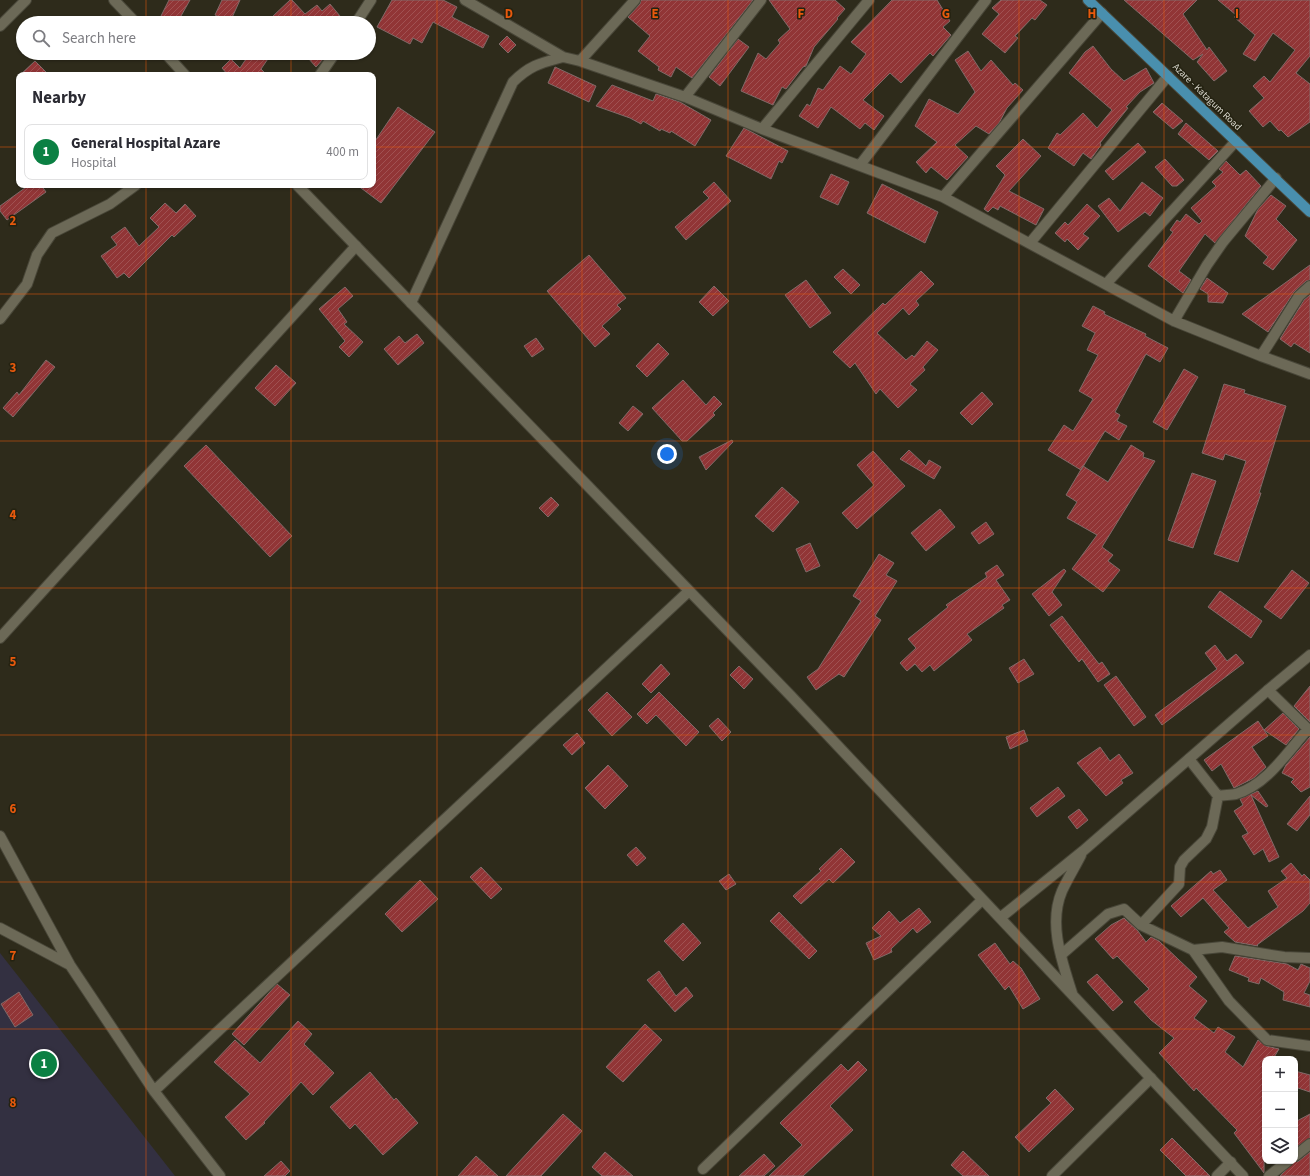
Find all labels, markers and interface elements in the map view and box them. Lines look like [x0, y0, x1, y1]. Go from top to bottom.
text: D [505, 5, 513, 23]
text: E [651, 5, 659, 23]
text: F [798, 5, 805, 23]
text: G [942, 5, 950, 23]
text: H [1088, 5, 1096, 23]
text: I [1235, 5, 1239, 23]
search box [16, 16, 376, 60]
icon: search [30, 27, 52, 49]
text: Search here [62, 28, 136, 49]
street label: Azare - Katagum Road [1169, 60, 1245, 134]
text: Nearby [32, 86, 86, 110]
text: General Hospital Azare [71, 133, 221, 154]
text: 1 [43, 143, 49, 161]
text: 400 m [326, 143, 359, 161]
text: Hospital [71, 154, 116, 172]
text: 2 [10, 212, 17, 230]
text: 3 [10, 359, 17, 377]
your location [657, 444, 677, 464]
text: 4 [10, 506, 17, 524]
text: 5 [10, 653, 17, 671]
text: 6 [10, 800, 17, 818]
text: 7 [10, 947, 17, 965]
pin: 1 [31, 1049, 57, 1079]
map controls [1262, 1056, 1298, 1164]
button: + [1262, 1056, 1298, 1092]
button: − [1262, 1092, 1298, 1128]
text: 8 [10, 1094, 17, 1112]
button: layers [1262, 1128, 1298, 1164]

